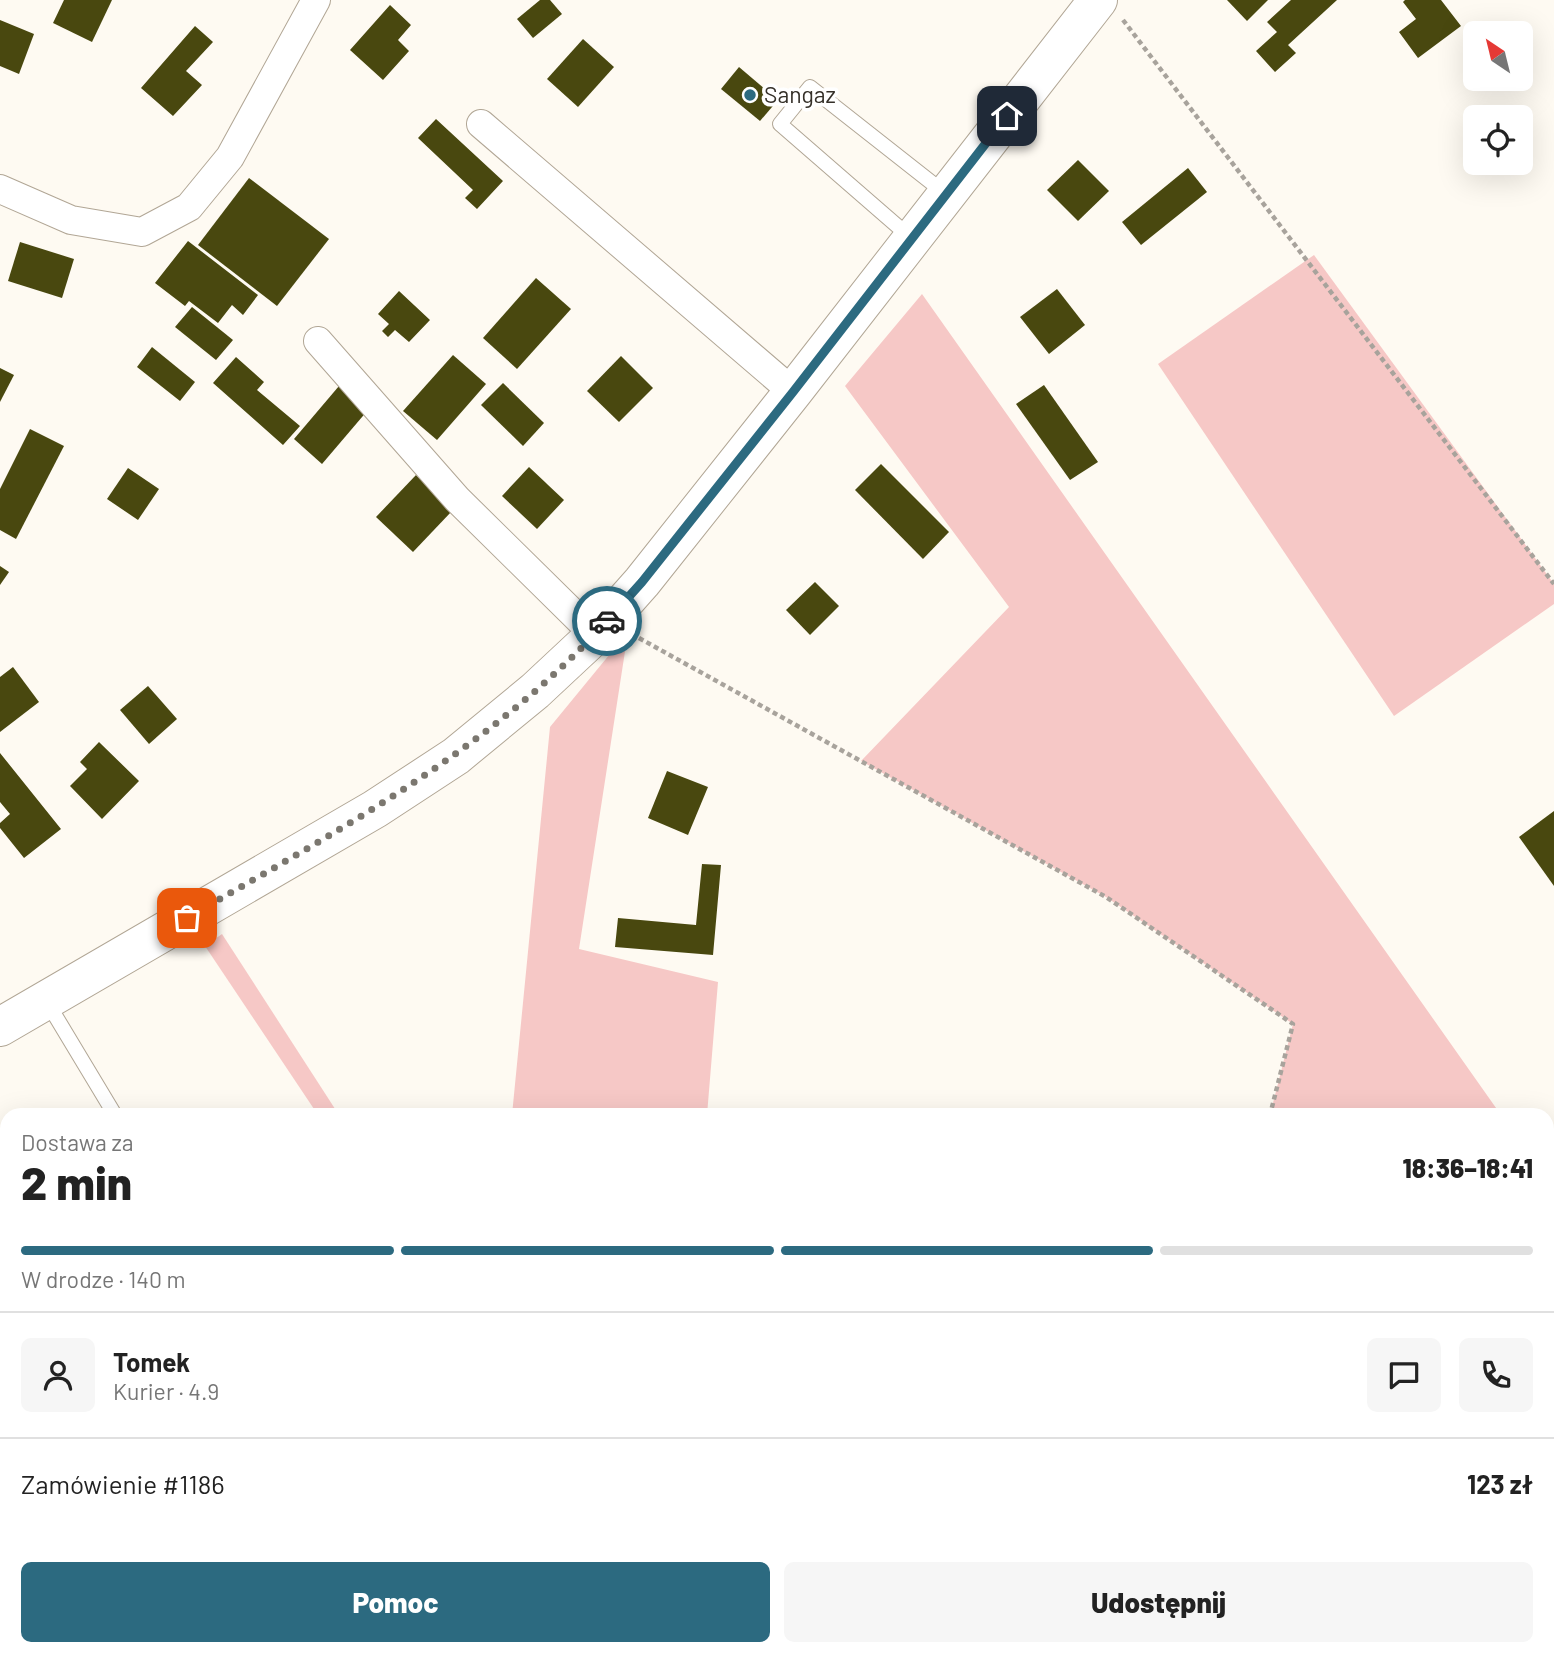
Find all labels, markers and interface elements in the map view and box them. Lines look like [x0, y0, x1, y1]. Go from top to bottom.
north arrow [1463, 21, 1533, 91]
map controls [1463, 21, 1533, 175]
place label: Sangaz [764, 80, 836, 108]
pin [977, 86, 1037, 146]
marker: Sangaz [742, 87, 758, 103]
icon: home [988, 97, 1026, 135]
button: locate [1463, 105, 1533, 175]
courier [572, 586, 642, 656]
icon: car [588, 602, 626, 640]
pin [157, 888, 217, 948]
icon: bag [168, 899, 206, 937]
text: Dostawa za [21, 1128, 133, 1156]
text: 18:36–18:41 [1403, 1152, 1533, 1183]
text: 2 min [21, 1154, 132, 1209]
text: W drodze · 140 m [21, 1265, 186, 1293]
button: person [21, 1338, 95, 1412]
button: chat [1367, 1338, 1441, 1412]
button: phone [1459, 1338, 1533, 1412]
text: Tomek [113, 1346, 190, 1377]
text: Kurier · 4.9 [113, 1377, 219, 1405]
text: Zamówienie #1186 [21, 1468, 225, 1499]
text: 123 zł [1467, 1468, 1533, 1499]
button: Pomoc [21, 1562, 770, 1642]
button: Udostępnij [784, 1562, 1533, 1642]

